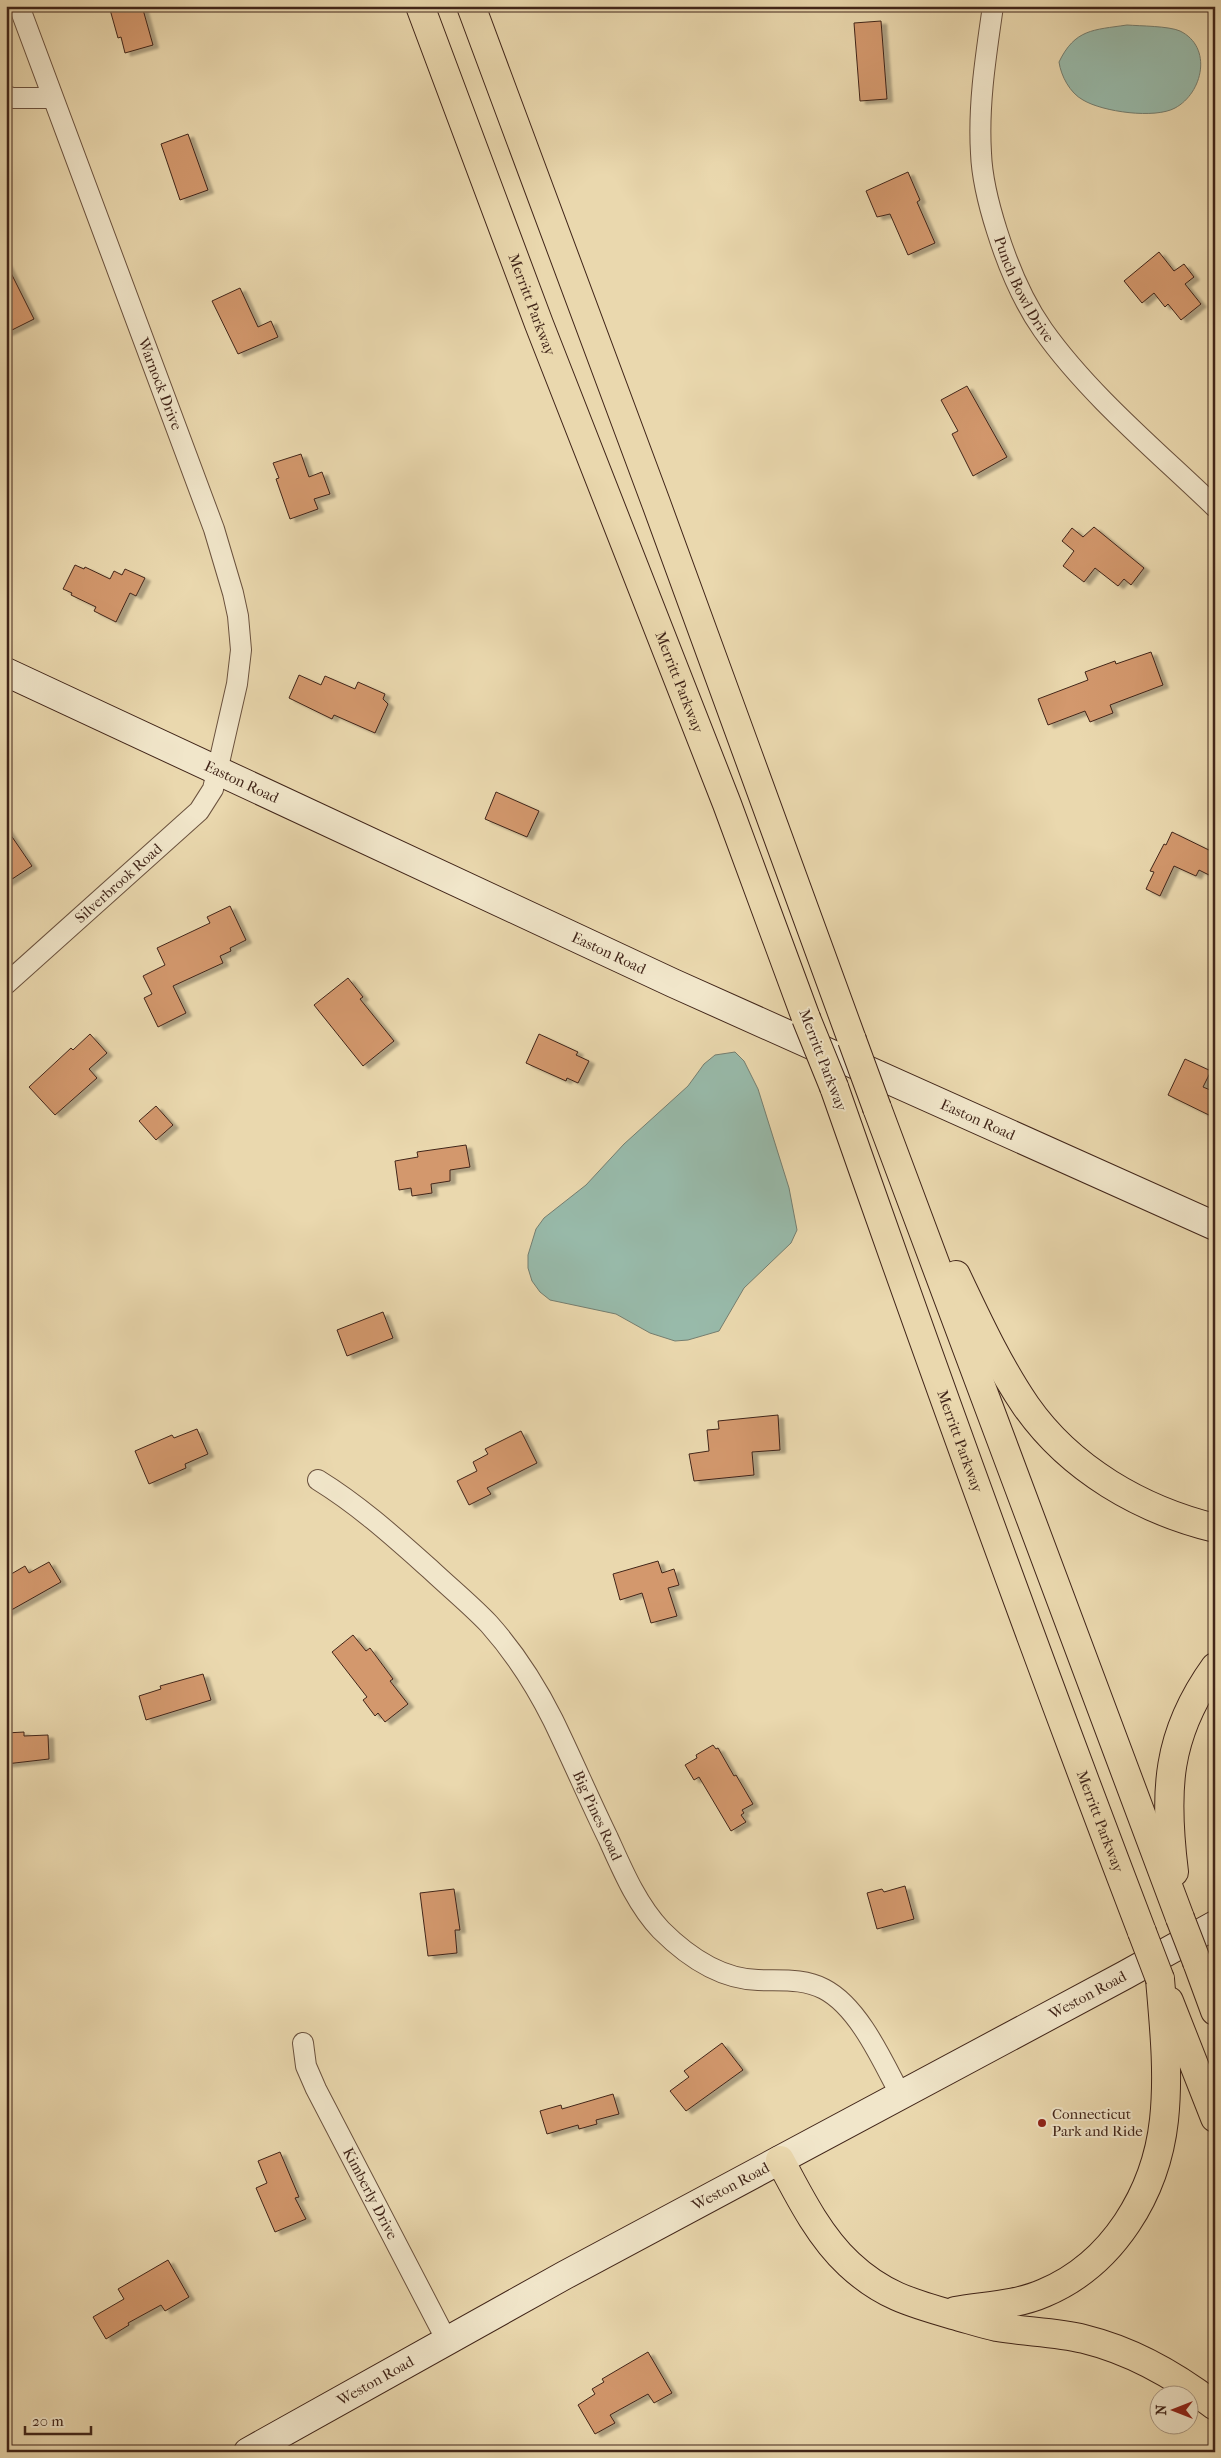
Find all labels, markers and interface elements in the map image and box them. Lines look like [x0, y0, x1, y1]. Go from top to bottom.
street label: Punch Bowl Drive [990, 234, 1058, 346]
street label: Merritt Parkway [505, 251, 560, 359]
street label: Warnock Drive [134, 334, 186, 433]
street label: Merritt Parkway [651, 629, 708, 736]
street label: Easton Road [202, 757, 282, 807]
street label: Silverbrook Road [71, 839, 166, 927]
street label: Easton Road [569, 928, 649, 978]
street label: Merritt Parkway [795, 1007, 851, 1114]
street label: Easton Road [938, 1095, 1019, 1145]
street label: Merritt Parkway [933, 1388, 987, 1496]
street label: Big Pines Road [569, 1768, 626, 1864]
street label: Merritt Parkway [1073, 1768, 1128, 1876]
street label: Weston Road [1045, 1967, 1130, 2023]
place label: Connecticut Park and Ride [1052, 2105, 1143, 2140]
marker: Connecticut Park and Ride [1036, 2117, 1048, 2129]
street label: Kimberly Drive [339, 2144, 402, 2243]
street label: Weston Road [688, 2158, 773, 2215]
street label: Weston Road [333, 2352, 418, 2410]
north arrow [1148, 2386, 1198, 2436]
scale bar [25, 2403, 91, 2435]
text: N [1153, 2404, 1170, 2415]
text: 20 m [32, 2412, 64, 2430]

